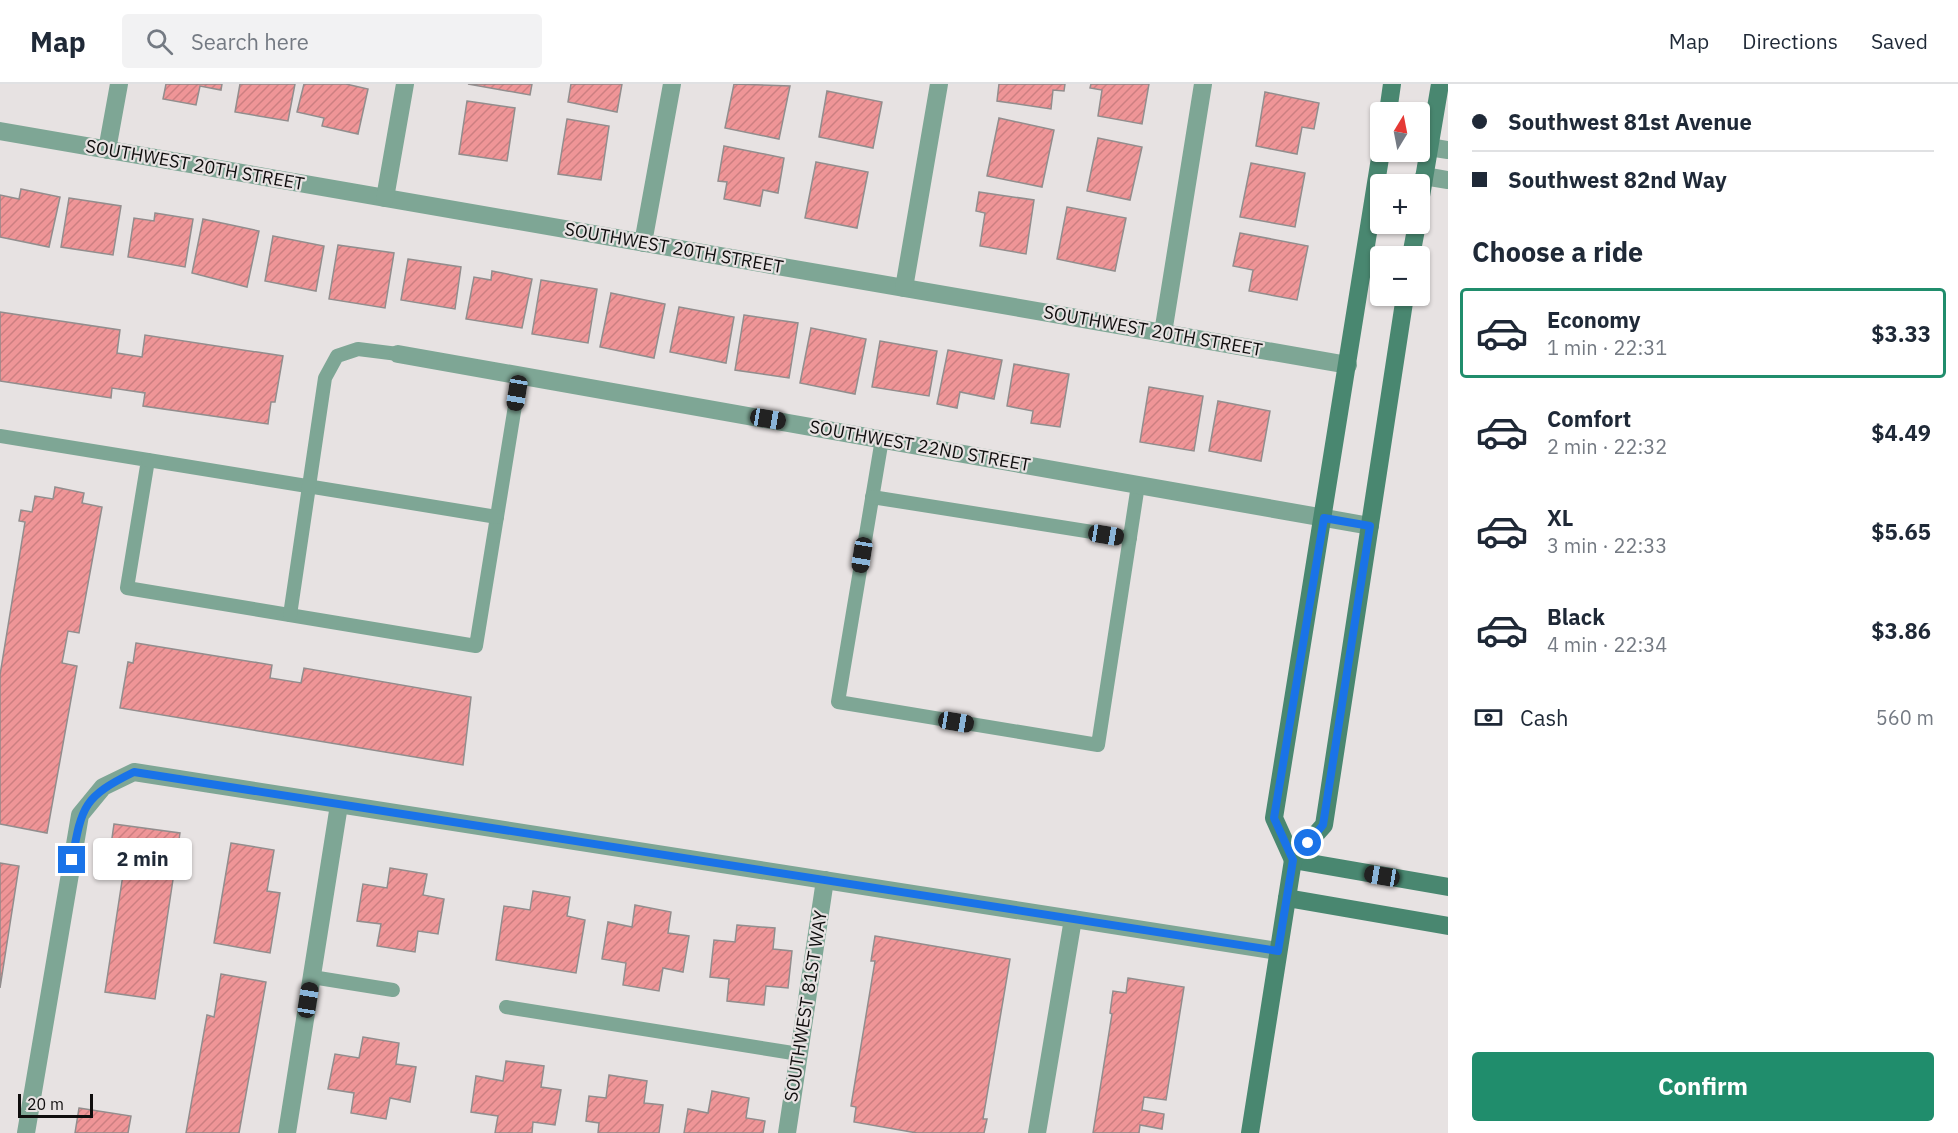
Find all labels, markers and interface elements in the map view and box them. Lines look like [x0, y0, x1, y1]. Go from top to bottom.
search box [122, 14, 542, 68]
text: Map [30, 23, 86, 60]
icon: search [143, 25, 176, 58]
text: Search here [191, 27, 309, 56]
text: Map [1669, 27, 1709, 55]
text: Directions [1742, 27, 1838, 55]
text: Saved [1871, 27, 1928, 55]
north arrow [1370, 102, 1430, 162]
map controls [1370, 102, 1430, 306]
text: Southwest 81st Avenue [1508, 107, 1752, 136]
street label: SOUTHWEST 20TH STREET [84, 134, 306, 195]
text: Southwest 82nd Way [1508, 165, 1727, 194]
button: + [1370, 174, 1430, 234]
street label: SOUTHWEST 20TH STREET [563, 217, 785, 278]
text: Choose a ride [1472, 234, 1643, 269]
button: − [1370, 246, 1430, 306]
street label: SOUTHWEST 20TH STREET [1042, 300, 1264, 361]
text: Economy [1547, 305, 1641, 334]
icon: car [1475, 306, 1529, 360]
text: $3.33 [1871, 319, 1931, 348]
text: 1 min · 22:31 [1547, 334, 1667, 361]
car [505, 374, 529, 412]
text: Comfort [1547, 404, 1631, 433]
icon: car [1475, 405, 1529, 459]
car [749, 407, 787, 431]
street label: SOUTHWEST 22ND STREET [808, 415, 1032, 476]
text: $4.49 [1871, 418, 1931, 447]
text: 2 min · 22:32 [1547, 433, 1667, 460]
text: XL [1547, 503, 1573, 532]
icon: car [1475, 504, 1529, 558]
text: $5.65 [1871, 517, 1931, 546]
car [1087, 523, 1125, 547]
text: 3 min · 22:33 [1547, 532, 1667, 559]
car [850, 536, 874, 574]
text: Black [1547, 602, 1605, 631]
icon: car [1475, 603, 1529, 657]
text: $3.86 [1871, 616, 1931, 645]
text: 4 min · 22:34 [1547, 631, 1667, 658]
icon: cash [1472, 701, 1505, 734]
text: Cash [1520, 703, 1569, 732]
text: 560 m [1876, 704, 1934, 731]
car [937, 710, 975, 734]
route start [1294, 829, 1321, 856]
callout: 2 min [93, 839, 192, 881]
text: 2 min [116, 845, 169, 872]
route end [58, 846, 85, 873]
car [1363, 864, 1401, 888]
street label: SOUTHWEST 81ST WAY [779, 908, 832, 1103]
car [296, 981, 320, 1019]
button: Confirm [1472, 1052, 1934, 1121]
scale bar [18, 1091, 93, 1118]
text: 20 m [27, 1094, 64, 1114]

